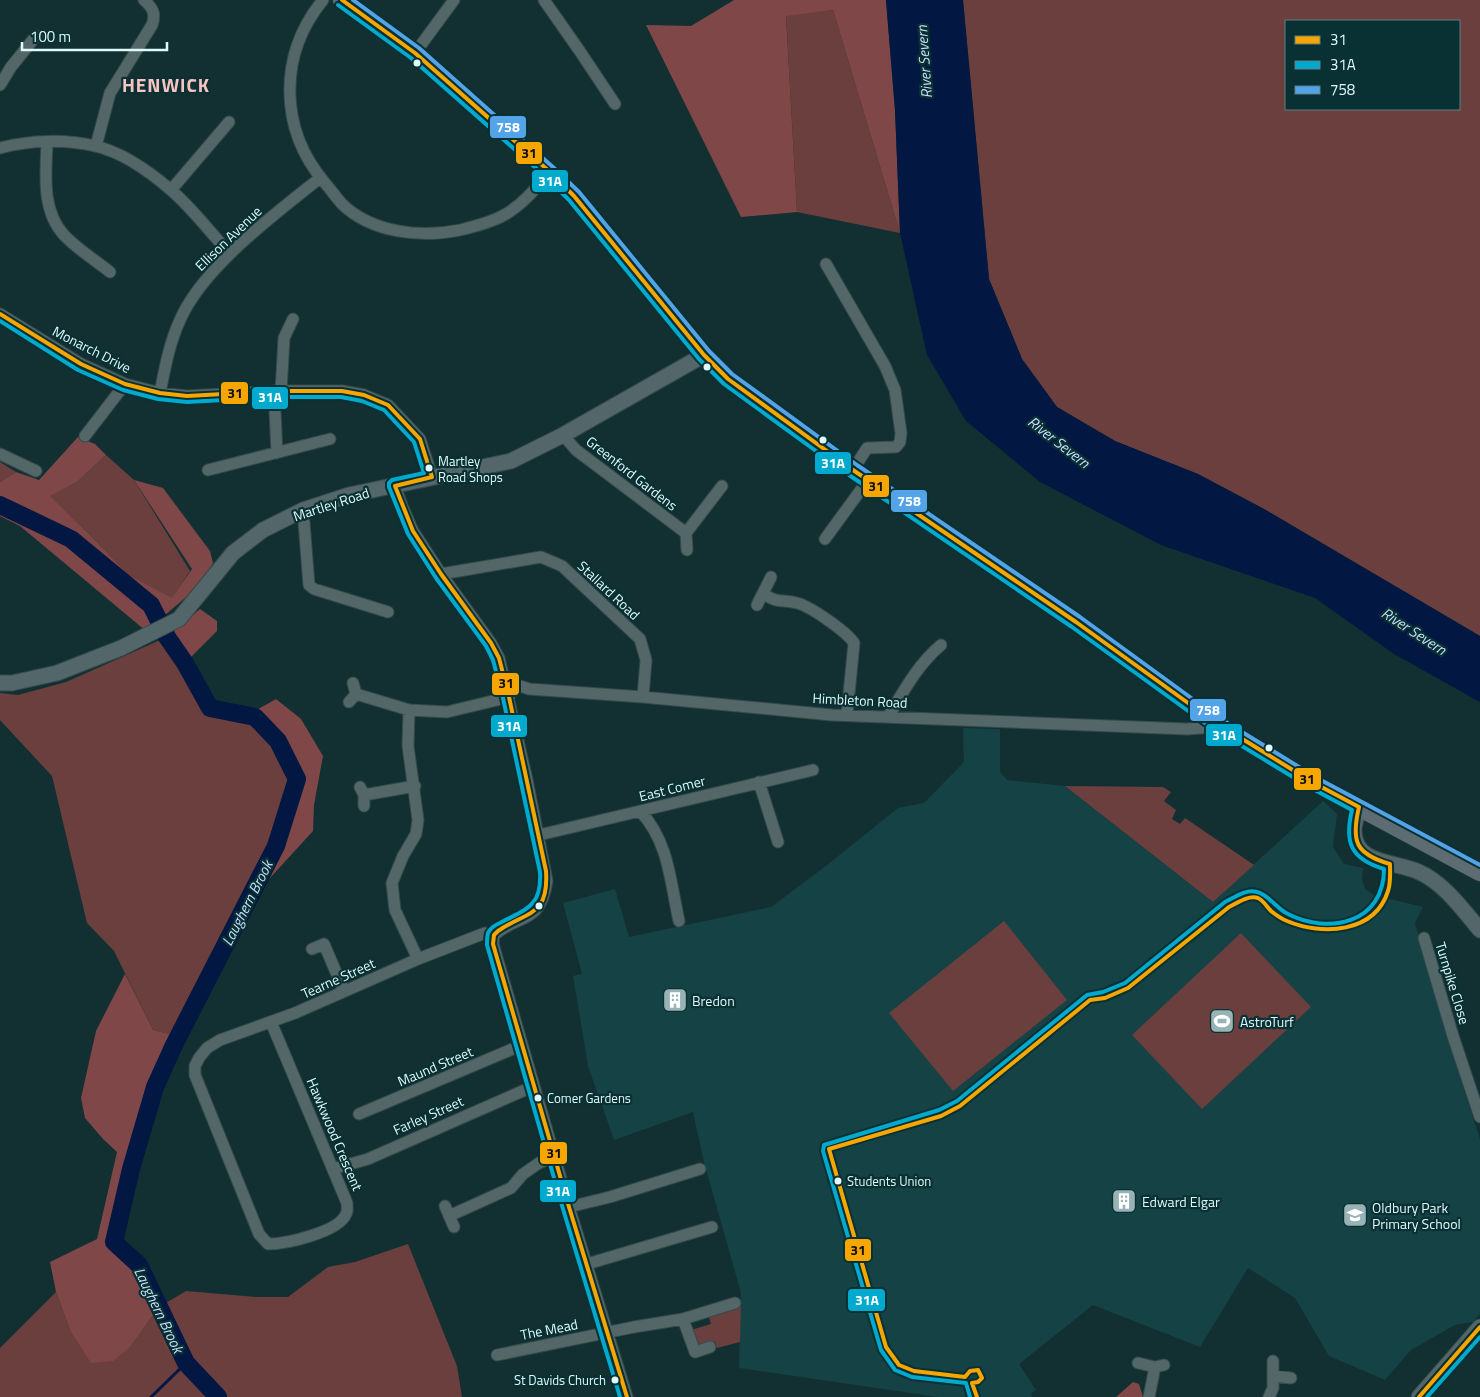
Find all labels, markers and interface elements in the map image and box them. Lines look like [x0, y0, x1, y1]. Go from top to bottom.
scale bar [22, 20, 168, 52]
legend [1285, 20, 1460, 110]
water label: River Severn [910, 24, 938, 99]
text: 100 m [30, 25, 71, 48]
text: 31 [1330, 28, 1347, 51]
text: 31A [1330, 53, 1356, 76]
unlabelled marker [412, 58, 422, 68]
district label: HENWICK [122, 70, 210, 99]
text: 758 [1330, 78, 1355, 101]
line badge: 758 [489, 115, 527, 139]
text: 758 [496, 116, 520, 137]
line badge: 31 [515, 141, 543, 165]
text: 31 [521, 142, 537, 163]
line badge: 31A [531, 169, 569, 193]
text: 31A [538, 170, 563, 191]
street label: Ellison Avenue [190, 201, 266, 275]
street label: Monarch Drive [49, 320, 135, 378]
unlabelled marker [702, 362, 712, 372]
line badge: 31 [220, 381, 249, 405]
text: 31 [227, 382, 243, 403]
line badge: 31A [251, 386, 289, 410]
text: 31A [258, 386, 283, 407]
water label: River Severn [1023, 410, 1095, 474]
street label: Greenford Gardens [582, 431, 682, 515]
unlabelled marker [818, 435, 828, 445]
place label: Martley Road Shops [438, 451, 503, 487]
line badge: 31A [814, 451, 852, 475]
text: 31A [821, 452, 846, 473]
marker: Martley Road Shops [424, 463, 434, 473]
line badge: 31 [862, 474, 890, 498]
text: 31 [868, 475, 884, 496]
street label: Martley Road [290, 482, 372, 526]
line badge: 758 [890, 489, 928, 513]
text: 758 [897, 490, 921, 511]
street label: Stallard Road [573, 556, 645, 624]
water label: River Severn [1377, 601, 1451, 661]
line badge: 31 [491, 672, 520, 696]
text: 31 [498, 672, 514, 693]
street label: Himbleton Road [812, 687, 908, 713]
line badge: 758 [1189, 698, 1227, 722]
text: 758 [1196, 699, 1220, 720]
line badge: 31A [490, 714, 528, 738]
text: 31A [497, 715, 522, 736]
line badge: 31A [1205, 723, 1243, 747]
text: 31A [1212, 724, 1237, 745]
unlabelled marker [1264, 743, 1274, 753]
line badge: 31 [1293, 767, 1322, 791]
text: 31 [1299, 768, 1315, 789]
street label: East Comer [637, 770, 708, 806]
water label: Laughern Brook [216, 854, 279, 950]
unlabelled marker [534, 901, 544, 911]
street label: Turnpike Close [1431, 939, 1475, 1027]
street label: Tearne Street [298, 952, 378, 1004]
building icon: Bredon [662, 987, 688, 1013]
place label: Bredon [692, 990, 735, 1011]
sports icon: AstroTurf [1209, 1008, 1235, 1034]
place label: AstroTurf [1240, 1011, 1294, 1032]
street label: Maund Street [394, 1041, 476, 1091]
street label: Hawkwood Crescent [302, 1074, 368, 1194]
place label: Comer Gardens [547, 1088, 631, 1108]
street label: Farley Street [390, 1090, 467, 1140]
marker: Comer Gardens [533, 1093, 543, 1103]
line badge: 31 [539, 1141, 568, 1165]
text: 31 [546, 1142, 562, 1163]
place label: Students Union [847, 1171, 931, 1191]
marker: Students Union [833, 1176, 843, 1186]
line badge: 31A [539, 1179, 577, 1203]
text: 31A [546, 1180, 571, 1201]
building icon: Edward Elgar [1111, 1188, 1137, 1214]
place label: Edward Elgar [1142, 1191, 1220, 1212]
place label: Oldbury Park Primary School [1372, 1197, 1461, 1234]
school or university icon: Oldbury Park Primary School [1342, 1202, 1368, 1228]
line badge: 31 [844, 1238, 872, 1262]
text: 31 [850, 1239, 866, 1260]
water label: Laughern Brook [128, 1263, 191, 1359]
line badge: 31A [847, 1288, 886, 1312]
text: 31A [855, 1289, 880, 1310]
street label: The Mead [518, 1313, 580, 1345]
place label: St Davids Church [514, 1370, 606, 1390]
marker: St Davids Church [610, 1375, 620, 1385]

